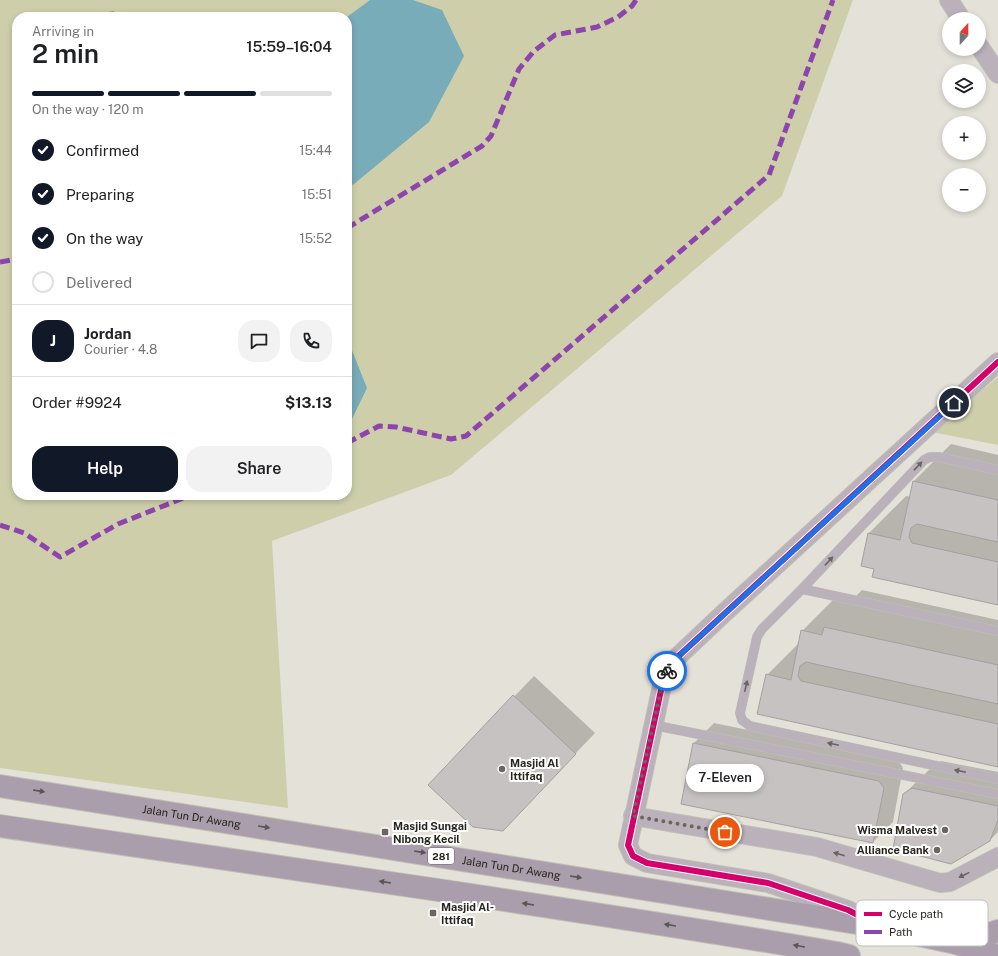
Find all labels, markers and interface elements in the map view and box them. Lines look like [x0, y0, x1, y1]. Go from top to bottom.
north arrow [942, 12, 986, 56]
map controls [942, 12, 986, 212]
text: Arriving in [32, 24, 94, 39]
text: 2 min [32, 38, 99, 69]
text: 15:59–16:04 [246, 38, 332, 55]
button: layers [942, 64, 986, 108]
text: On the way · 120 m [32, 102, 144, 117]
button: + [942, 116, 986, 160]
icon: check [32, 139, 54, 161]
text: Confirmed [66, 142, 139, 159]
text: 15:44 [299, 143, 332, 158]
button: − [942, 168, 986, 212]
icon: check [32, 183, 54, 205]
text: Preparing [66, 186, 135, 203]
text: 15:51 [302, 187, 332, 202]
icon: check [32, 227, 54, 249]
text: On the way [66, 230, 143, 247]
text: 15:52 [299, 231, 332, 246]
text: Delivered [66, 274, 132, 291]
button: chat [238, 320, 280, 362]
button: phone [290, 320, 332, 362]
text: Jordan [84, 325, 131, 342]
text: J [50, 332, 56, 349]
text: Courier · 4.8 [84, 342, 157, 357]
pin [937, 386, 971, 420]
icon: home [943, 392, 965, 414]
text: Order #9924 [32, 394, 122, 411]
text: $13.13 [285, 394, 332, 411]
button: Help [32, 446, 178, 492]
button: Share [186, 446, 332, 492]
one-way arrow [913, 461, 923, 471]
one-way arrow [824, 556, 834, 566]
courier [647, 651, 687, 691]
icon: bike [656, 660, 678, 682]
one-way arrow [744, 679, 750, 692]
one-way arrow [827, 740, 839, 746]
place label: Masjid Al Ittifaq [510, 757, 559, 782]
marker: Masjid Al Ittifaq [497, 764, 507, 774]
callout: 7-Eleven [686, 764, 764, 792]
one-way arrow [954, 768, 966, 774]
text: 7-Eleven [698, 770, 752, 785]
one-way arrow [33, 789, 45, 795]
street label: Jalan Tun Dr Awang [141, 803, 242, 830]
pin [708, 815, 742, 849]
place label: Masjid Sungai Nibong Kecil [393, 820, 467, 845]
icon: bag [714, 821, 736, 843]
one-way arrow [258, 824, 270, 830]
place label: Wisma Malvest [857, 824, 937, 836]
marker: Wisma Malvest [940, 825, 950, 835]
marker: Masjid Sungai Nibong Kecil [380, 827, 390, 837]
place label: Alliance Bank [857, 844, 930, 856]
marker: Alliance Bank [932, 845, 942, 855]
road number: 281 [428, 848, 454, 864]
one-way arrow [414, 849, 426, 855]
one-way arrow [833, 851, 845, 857]
street label: Jalan Tun Dr Awang [461, 854, 562, 882]
one-way arrow [958, 872, 969, 878]
one-way arrow [570, 875, 582, 881]
one-way arrow [379, 879, 392, 885]
legend [856, 900, 988, 946]
place label: Masjid Al- Ittifaq [441, 901, 494, 926]
one-way arrow [522, 901, 534, 907]
marker: Masjid Al- Ittifaq [428, 908, 438, 918]
text: Cycle path [889, 908, 943, 920]
one-way arrow [664, 922, 676, 928]
text: Path [889, 926, 912, 938]
one-way arrow [792, 943, 805, 949]

